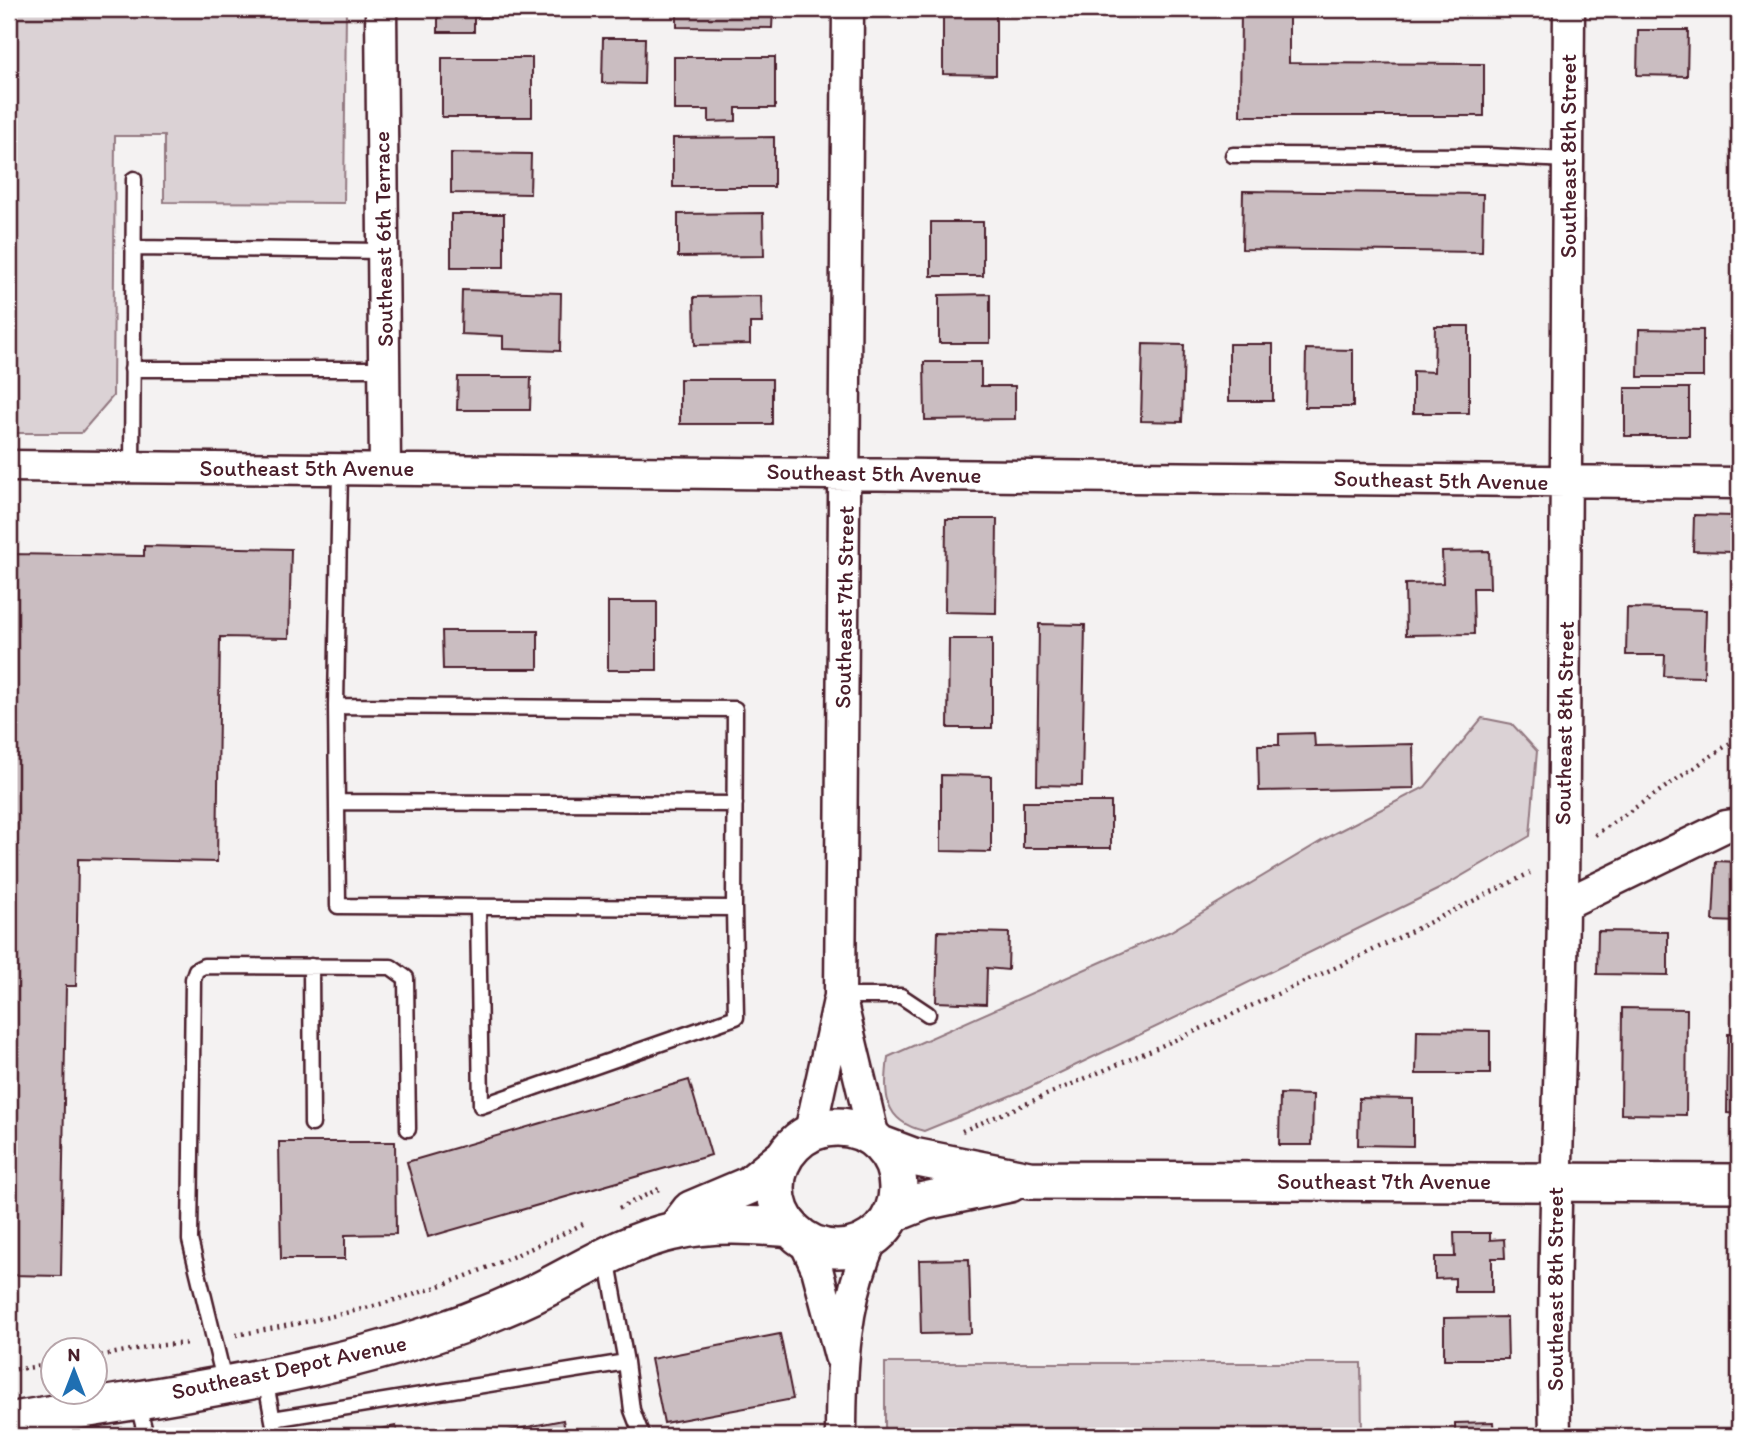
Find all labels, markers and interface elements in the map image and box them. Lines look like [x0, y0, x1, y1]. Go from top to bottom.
street label: Southeast 8th Street [1554, 53, 1582, 258]
street label: Southeast 6th Terrace [367, 131, 399, 347]
street label: Southeast 5th Avenue [200, 454, 414, 482]
street label: Southeast 5th Avenue [766, 457, 982, 489]
street label: Southeast 5th Avenue [1333, 464, 1549, 496]
street label: Southeast 7th Street [828, 505, 860, 709]
street label: Southeast 8th Street [1548, 620, 1580, 825]
street label: Southeast 7th Avenue [1277, 1167, 1491, 1195]
street label: Southeast 8th Street [1541, 1186, 1569, 1391]
street label: Southeast Depot Avenue [169, 1328, 409, 1406]
north arrow [38, 1336, 108, 1406]
text: N [68, 1343, 80, 1366]

